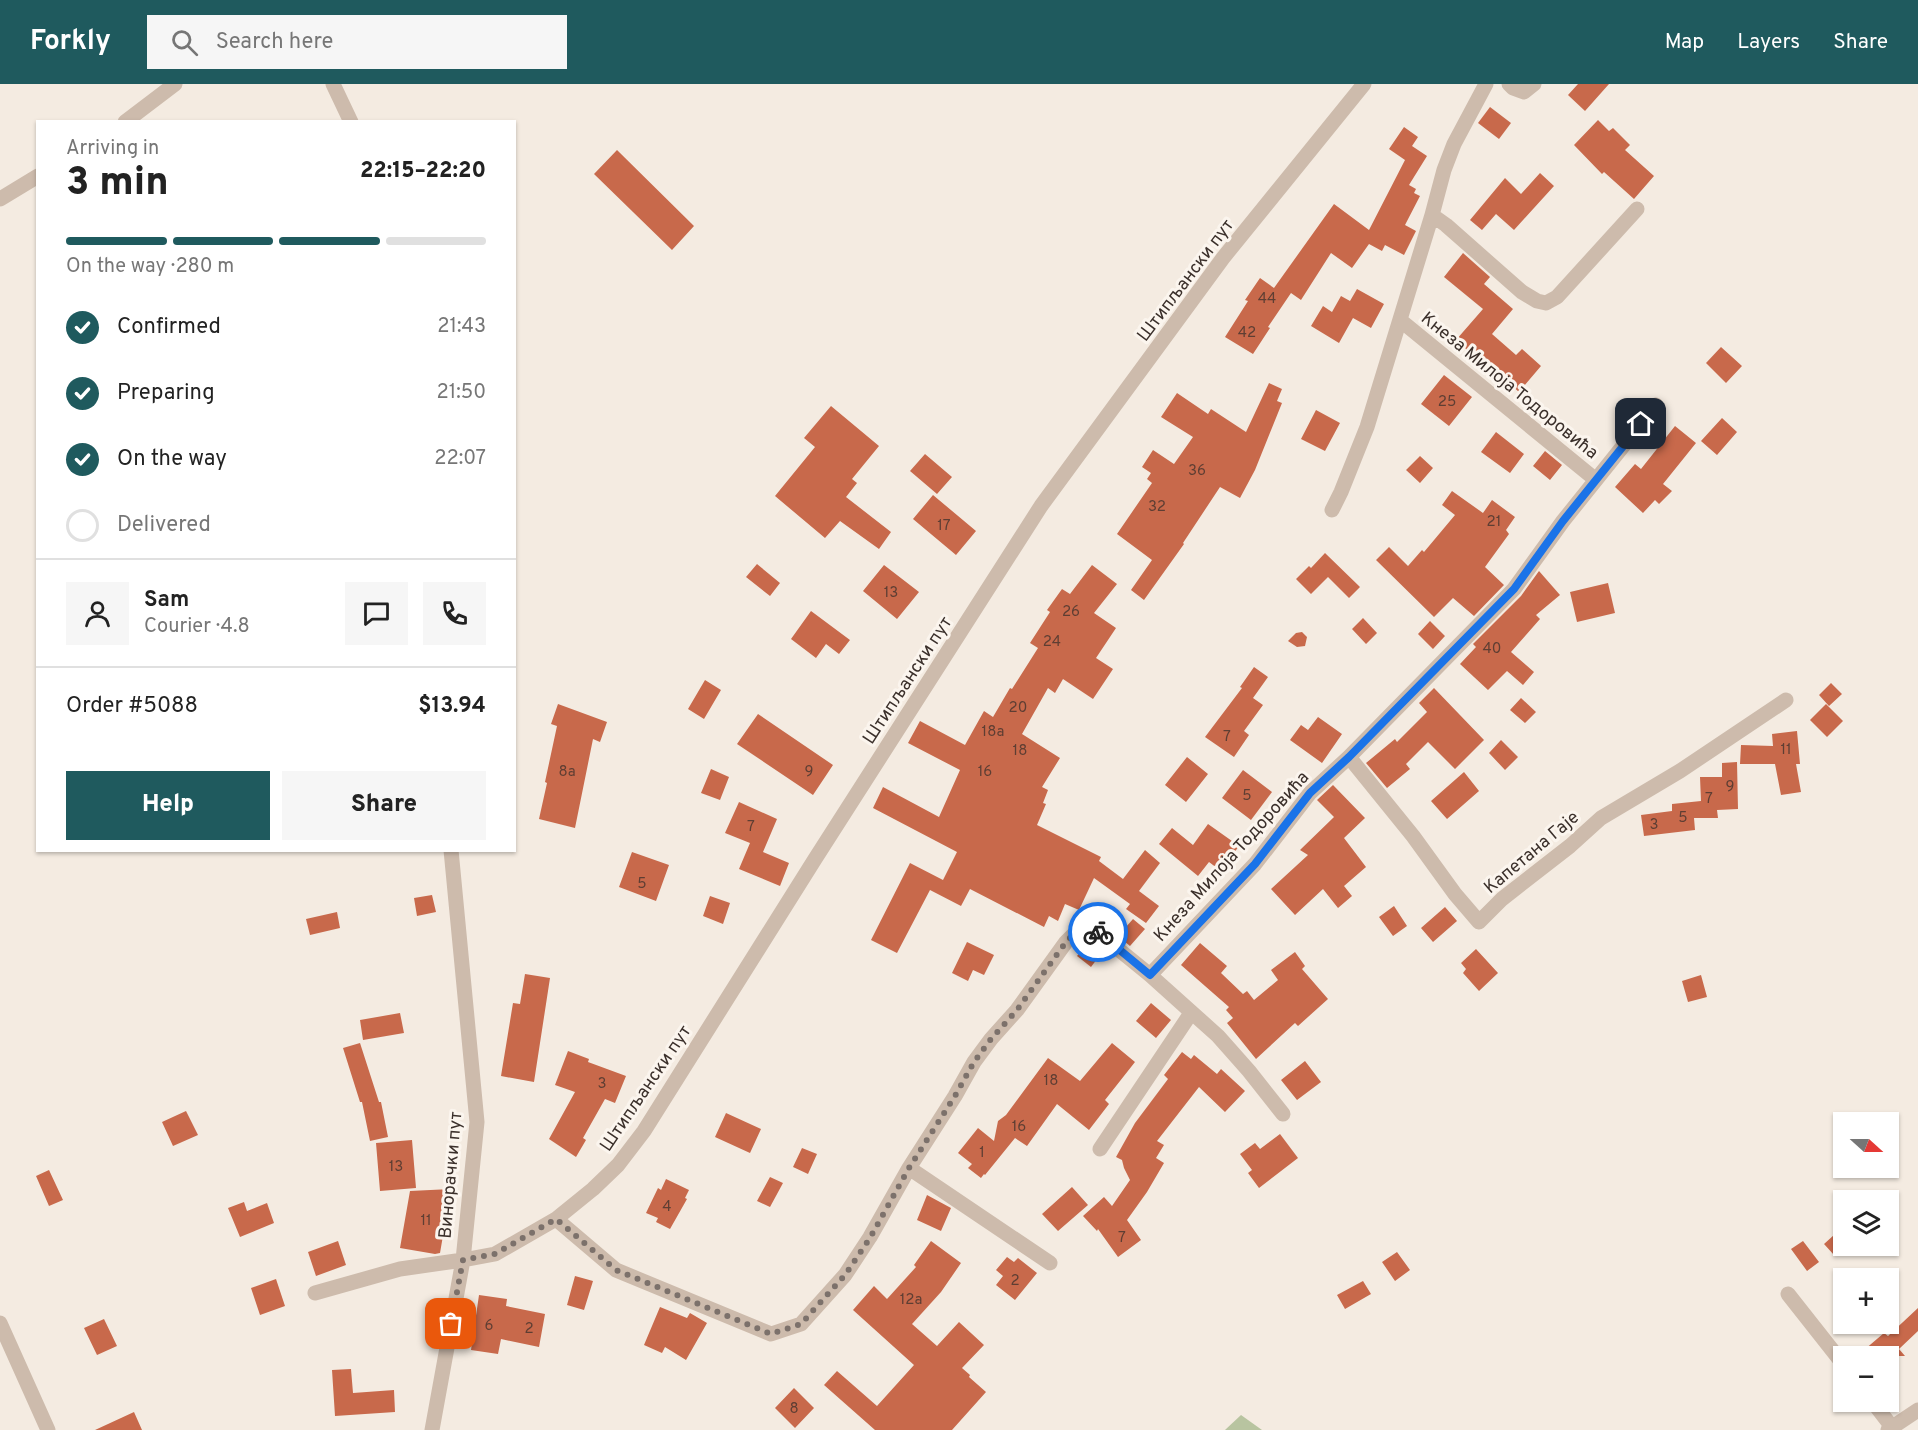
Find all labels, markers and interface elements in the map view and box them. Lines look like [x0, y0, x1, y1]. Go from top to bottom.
search box [147, 15, 567, 69]
text: Forkly [30, 24, 111, 60]
icon: search [168, 26, 201, 59]
text: Search here [216, 29, 333, 56]
text: Map [1665, 29, 1704, 56]
text: Layers [1737, 29, 1800, 56]
text: Share [1833, 29, 1888, 56]
text: Arriving in [66, 136, 159, 162]
text: 22:15–22:20 [360, 158, 486, 185]
text: 3 min [66, 160, 169, 209]
street label: Штипљански пут [1133, 215, 1240, 347]
text: On the way · 280 m [66, 254, 234, 280]
house number: 44 [1258, 290, 1276, 309]
street label: Кнеза Милоја Тодоровића [1416, 307, 1602, 465]
icon: check [66, 311, 99, 344]
text: Confirmed [117, 314, 221, 341]
text: 21:43 [437, 314, 486, 340]
house number: 42 [1238, 324, 1256, 343]
icon: check [66, 377, 99, 410]
text: Preparing [117, 380, 215, 407]
text: 21:50 [437, 380, 486, 406]
house number: 25 [1438, 393, 1456, 412]
pin [1615, 398, 1666, 449]
icon: home [1624, 407, 1657, 440]
icon: check [66, 443, 99, 476]
text: On the way [117, 446, 227, 473]
text: 22:07 [434, 446, 486, 472]
house number: 36 [1188, 462, 1206, 481]
house number: 32 [1148, 498, 1166, 517]
text: Delivered [117, 512, 211, 539]
house number: 21 [1487, 513, 1501, 532]
house number: 17 [937, 517, 951, 536]
button: person [66, 582, 129, 645]
button: chat [345, 582, 408, 645]
button: phone [423, 582, 486, 645]
house number: 13 [884, 584, 898, 603]
text: Sam [144, 587, 189, 614]
house number: 26 [1062, 603, 1080, 622]
street label: Штипљански пут [858, 613, 958, 749]
text: Courier · 4.8 [144, 614, 250, 640]
house number: 24 [1043, 633, 1061, 652]
house number: 40 [1483, 640, 1501, 659]
text: Order #5088 [66, 693, 198, 720]
text: $13.94 [418, 693, 486, 720]
house number: 20 [1009, 699, 1027, 718]
house number: 18a [982, 723, 1004, 742]
house number: 7 [1223, 728, 1231, 747]
house number: 11 [1780, 741, 1792, 760]
house number: 18 [1013, 742, 1027, 761]
house number: 8a [558, 763, 576, 782]
house number: 9 [805, 763, 813, 782]
house number: 16 [978, 763, 992, 782]
street label: Кнеза Милоја Тодоровића [1149, 767, 1315, 947]
button: Help [66, 771, 270, 840]
button: Share [282, 771, 486, 840]
house number: 9 [1726, 778, 1734, 797]
house number: 5 [1242, 787, 1252, 806]
house number: 7 [1705, 790, 1713, 809]
street label: Капетана Гаје [1480, 807, 1584, 900]
house number: 5 [1678, 809, 1688, 828]
house number: 3 [1649, 816, 1659, 835]
house number: 7 [747, 818, 755, 837]
house number: 5 [637, 875, 647, 894]
courier [1068, 902, 1128, 962]
icon: bike [1082, 916, 1115, 949]
street label: Штипљански пут [595, 1021, 697, 1156]
house number: 18 [1044, 1072, 1058, 1091]
house number: 3 [597, 1075, 607, 1094]
street label: Винорачки пут [434, 1111, 469, 1240]
north arrow [1833, 1112, 1899, 1178]
map controls [1833, 1112, 1899, 1412]
house number: 16 [1012, 1118, 1026, 1137]
house number: 1 [979, 1144, 985, 1163]
house number: 13 [389, 1158, 403, 1177]
button: layers [1833, 1190, 1899, 1256]
house number: 4 [662, 1198, 672, 1217]
house number: 11 [420, 1212, 432, 1231]
house number: 7 [1118, 1229, 1126, 1248]
button: + [1833, 1268, 1899, 1334]
house number: 2 [1010, 1272, 1020, 1291]
house number: 12a [900, 1291, 922, 1310]
pin [425, 1298, 476, 1349]
icon: bag [434, 1307, 467, 1340]
house number: 6 [485, 1317, 494, 1336]
house number: 2 [524, 1320, 534, 1339]
button: − [1833, 1346, 1899, 1412]
house number: 8 [789, 1400, 799, 1419]

